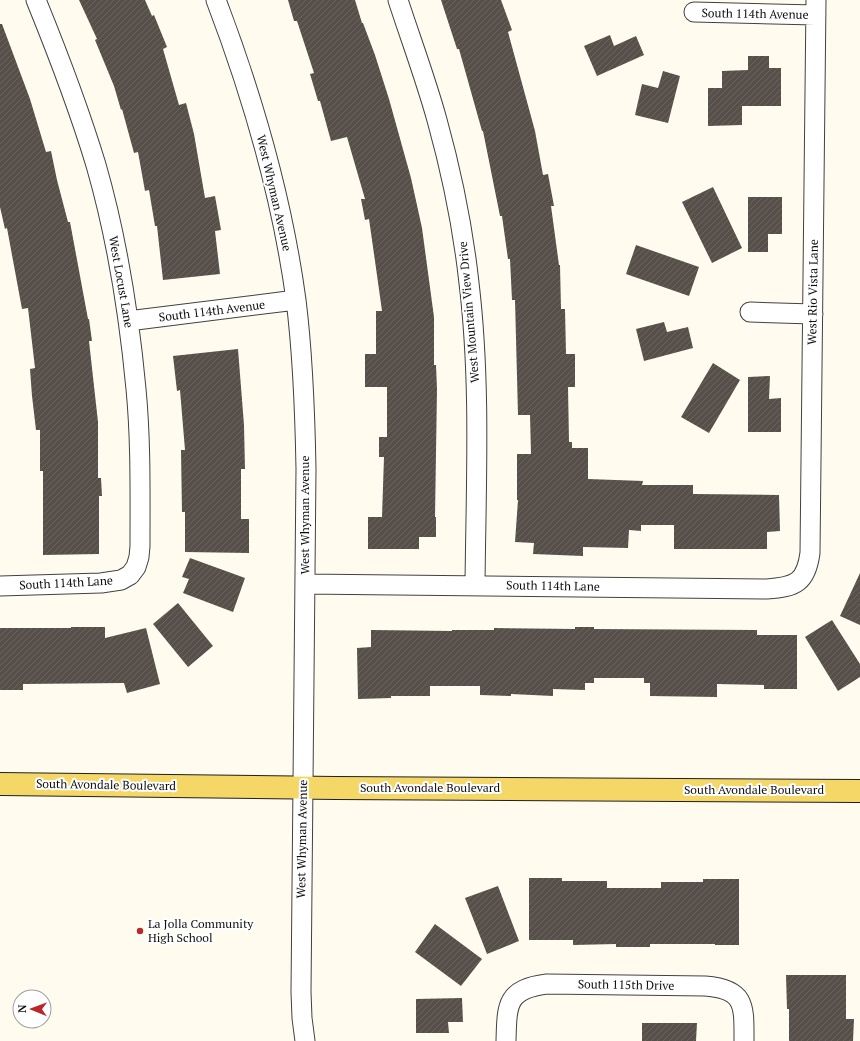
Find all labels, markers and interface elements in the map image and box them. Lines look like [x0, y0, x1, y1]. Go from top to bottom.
street label: South 114th Avenue [701, 5, 809, 22]
street label: West Whyman Avenue [254, 133, 295, 252]
street label: West Locust Lane [106, 235, 137, 329]
street label: West Rio Vista Lane [804, 239, 821, 345]
street label: West Mountain View Drive [455, 241, 482, 383]
street label: South 114th Avenue [158, 297, 266, 324]
street label: West Whyman Avenue [297, 456, 312, 574]
street label: South 114th Lane [19, 573, 113, 592]
street label: South 114th Lane [506, 577, 600, 594]
street label: South Avondale Boulevard [36, 776, 177, 793]
street label: West Whyman Avenue [293, 779, 310, 899]
street label: South Avondale Boulevard [360, 780, 500, 795]
street label: South Avondale Boulevard [684, 782, 824, 797]
place label: La Jolla Community High School [148, 916, 254, 945]
marker: La Jolla Community High School [135, 926, 145, 936]
street label: South 115th Drive [578, 976, 674, 993]
north arrow [12, 989, 52, 1029]
text: N [15, 1004, 29, 1013]

